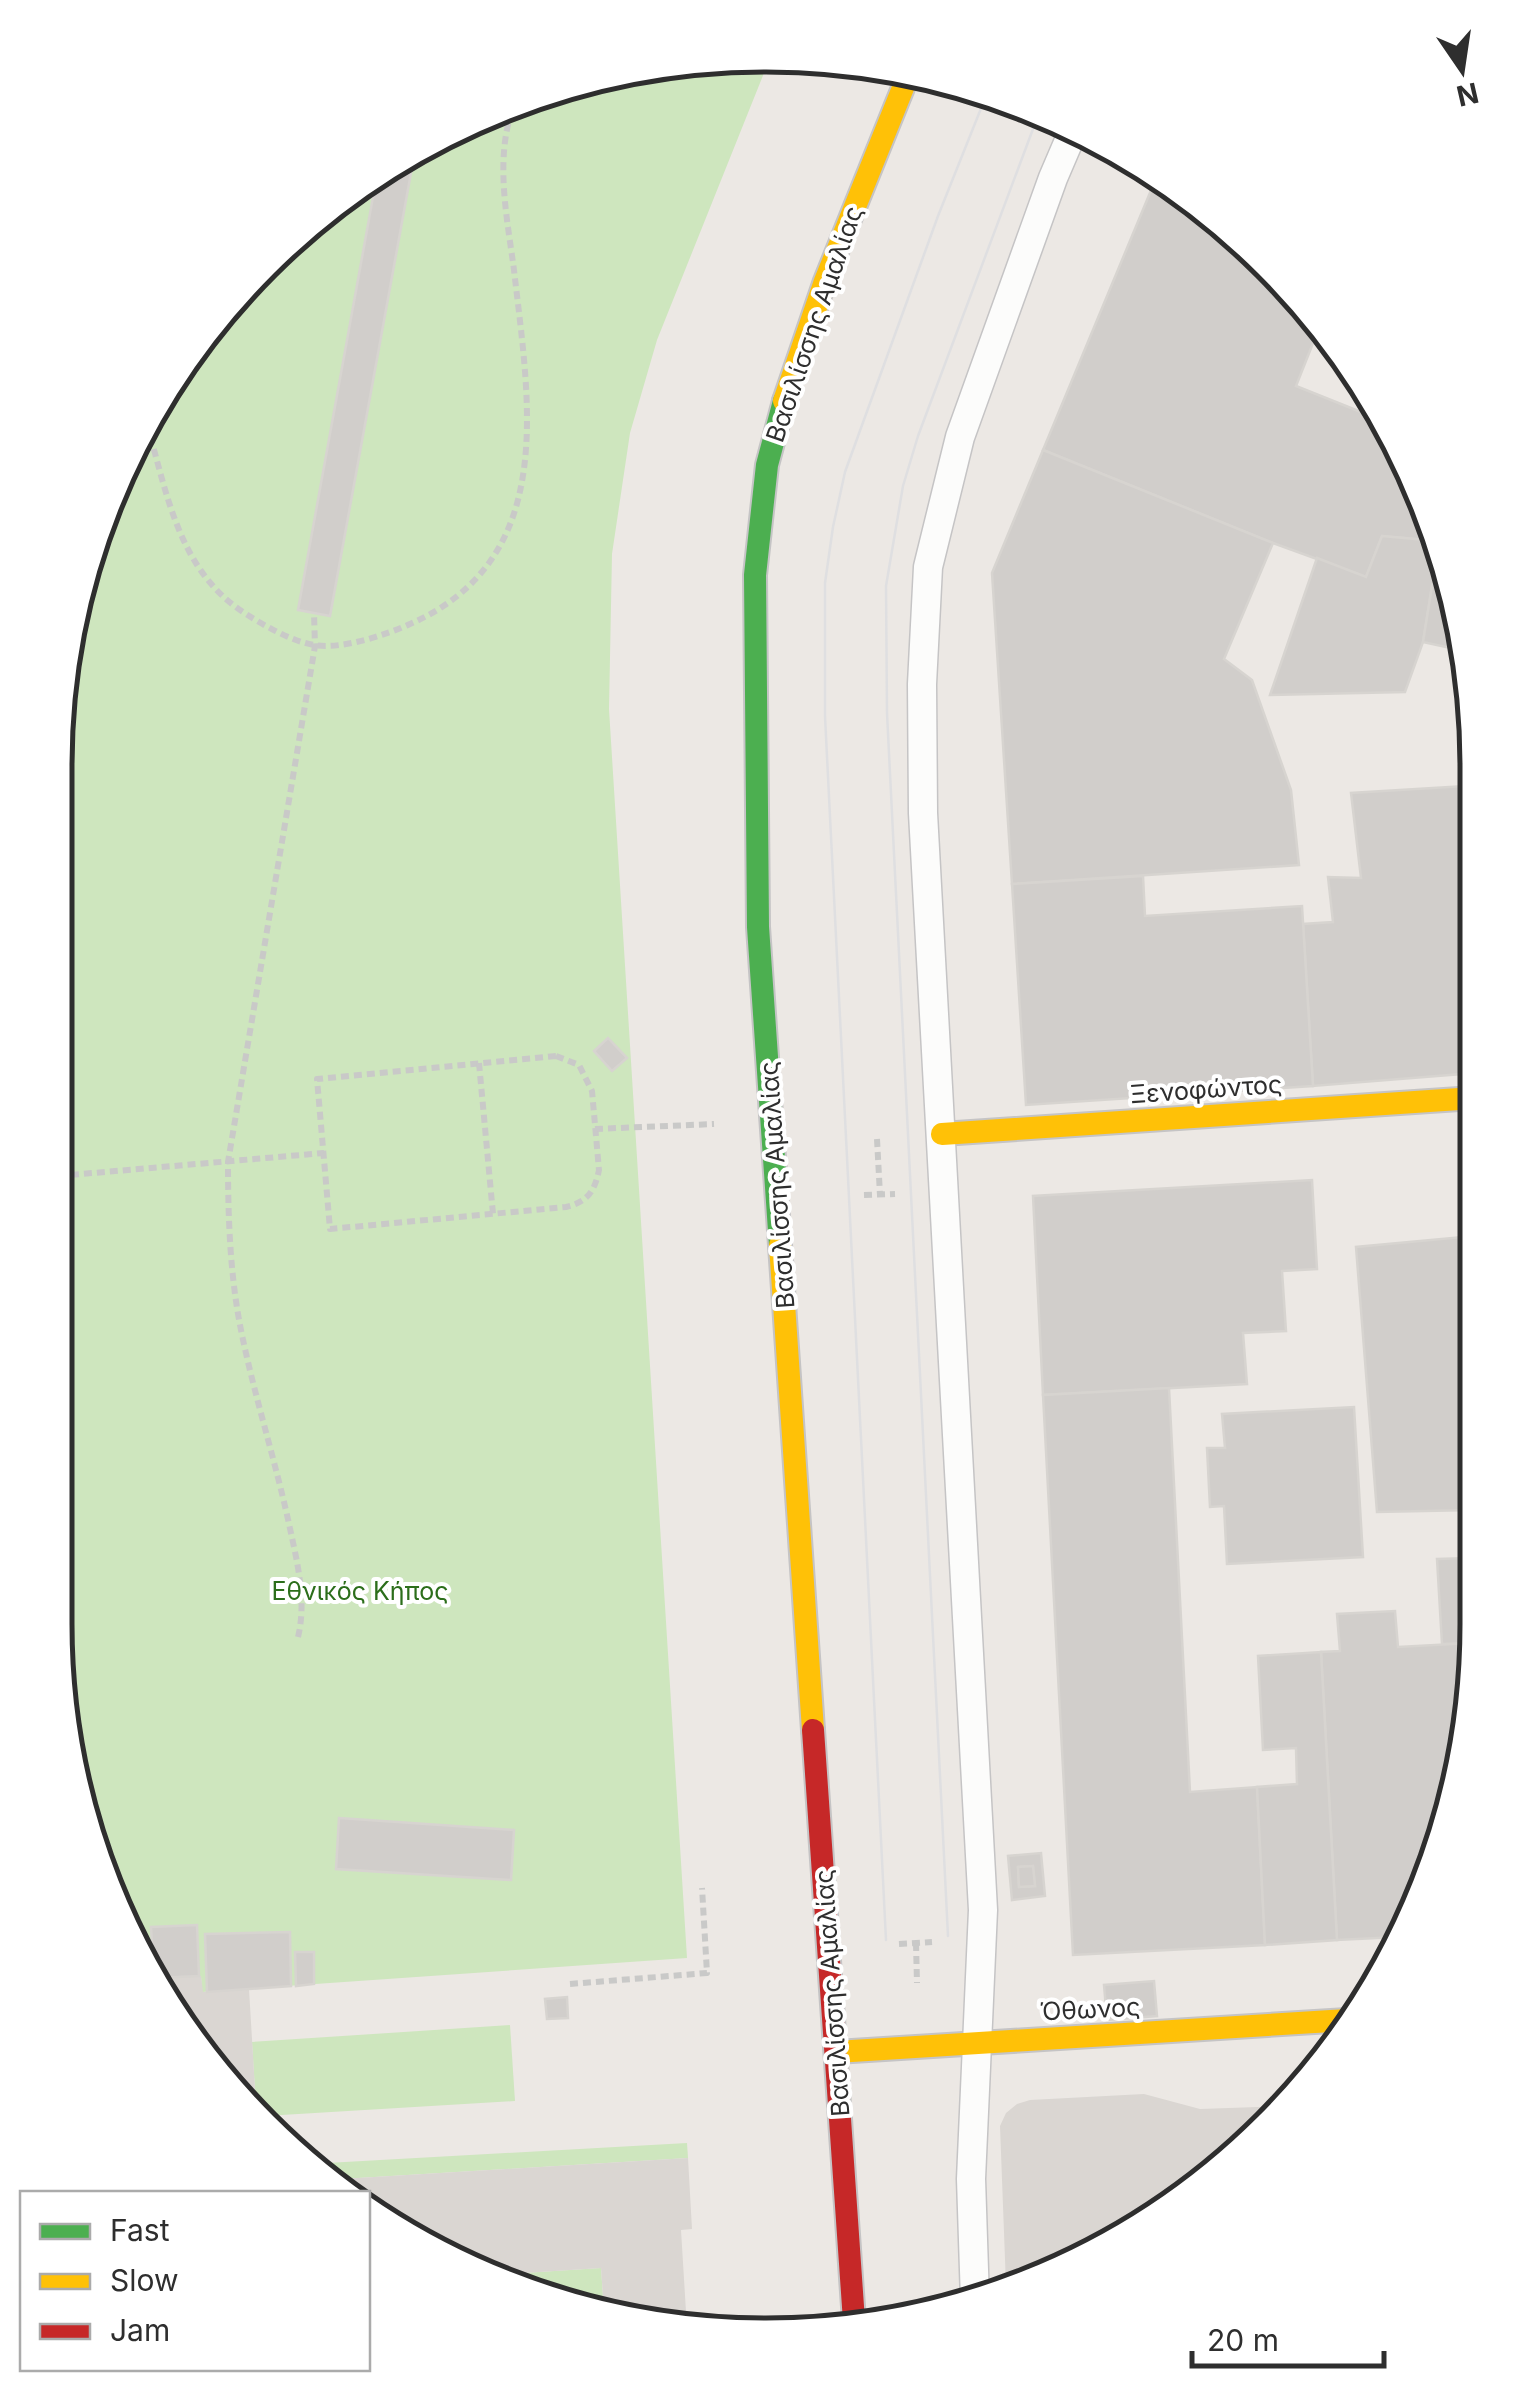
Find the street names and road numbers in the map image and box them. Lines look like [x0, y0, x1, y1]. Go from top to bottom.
street label: Βασιλίσσης Αμαλίας [759, 202, 869, 446]
street label: Βασιλίσσης Αμαλίας [753, 1060, 801, 1310]
street label: Ξενοφώντος [1129, 1069, 1283, 1109]
street label: Βασιλίσσης Αμαλίας [808, 1868, 856, 2118]
street label: Όθωνος [1039, 1991, 1141, 2027]

